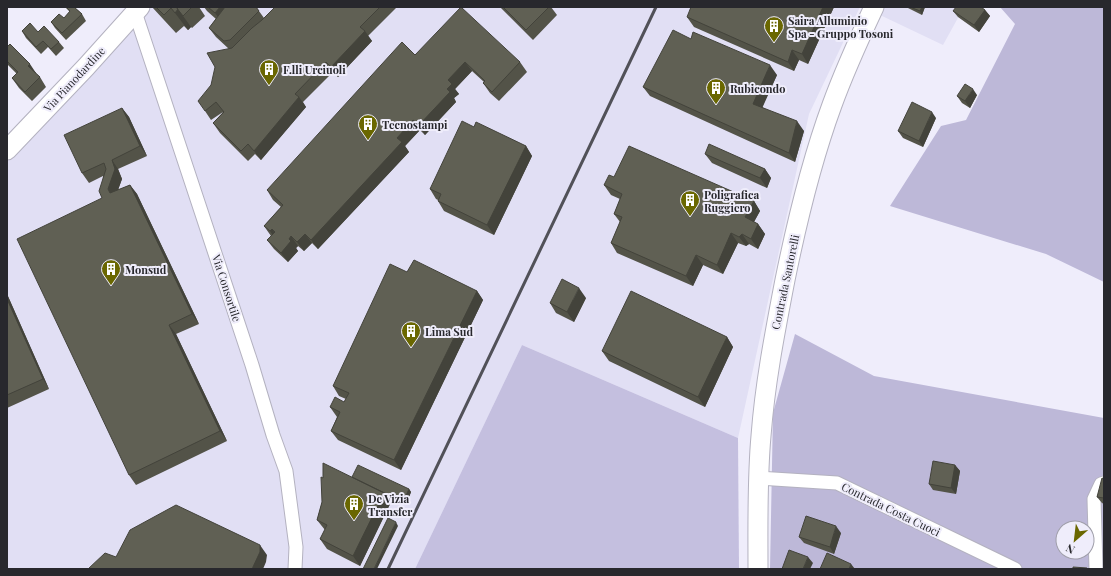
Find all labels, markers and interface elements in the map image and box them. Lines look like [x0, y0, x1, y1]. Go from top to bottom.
place label: Saira Alluminio Spa - Gruppo Tosoni [788, 13, 894, 41]
building icon: Saira Alluminio Spa - Gruppo Tosoni [763, 15, 785, 43]
street label: Via Pianodardine [39, 43, 108, 116]
building icon: F.lli Urciuoli [258, 58, 280, 86]
place label: F.lli Urciuoli [283, 62, 346, 77]
building icon: Rubicondo [705, 77, 727, 105]
place label: Rubicondo [730, 81, 785, 96]
building icon: Tecnostampi [357, 113, 379, 141]
place label: Tecnostampi [382, 117, 448, 132]
place label: Poligrafica Ruggiero [704, 187, 760, 215]
building icon: Poligrafica Ruggiero [679, 189, 701, 217]
street label: Contrada Santorelli [768, 233, 802, 331]
street label: Via Consortile [209, 252, 245, 324]
building icon: Monsud [100, 258, 122, 286]
place label: Monsud [125, 262, 167, 277]
building icon: Lima Sud [400, 320, 422, 348]
place label: Lima Sud [425, 324, 473, 339]
street label: Contrada Costa Cuoci [839, 479, 943, 539]
place label: De Vizia Transfer [368, 491, 413, 519]
building icon: De Vizia Transfer [343, 493, 365, 521]
north arrow [1055, 520, 1095, 560]
text: N [1063, 541, 1077, 558]

